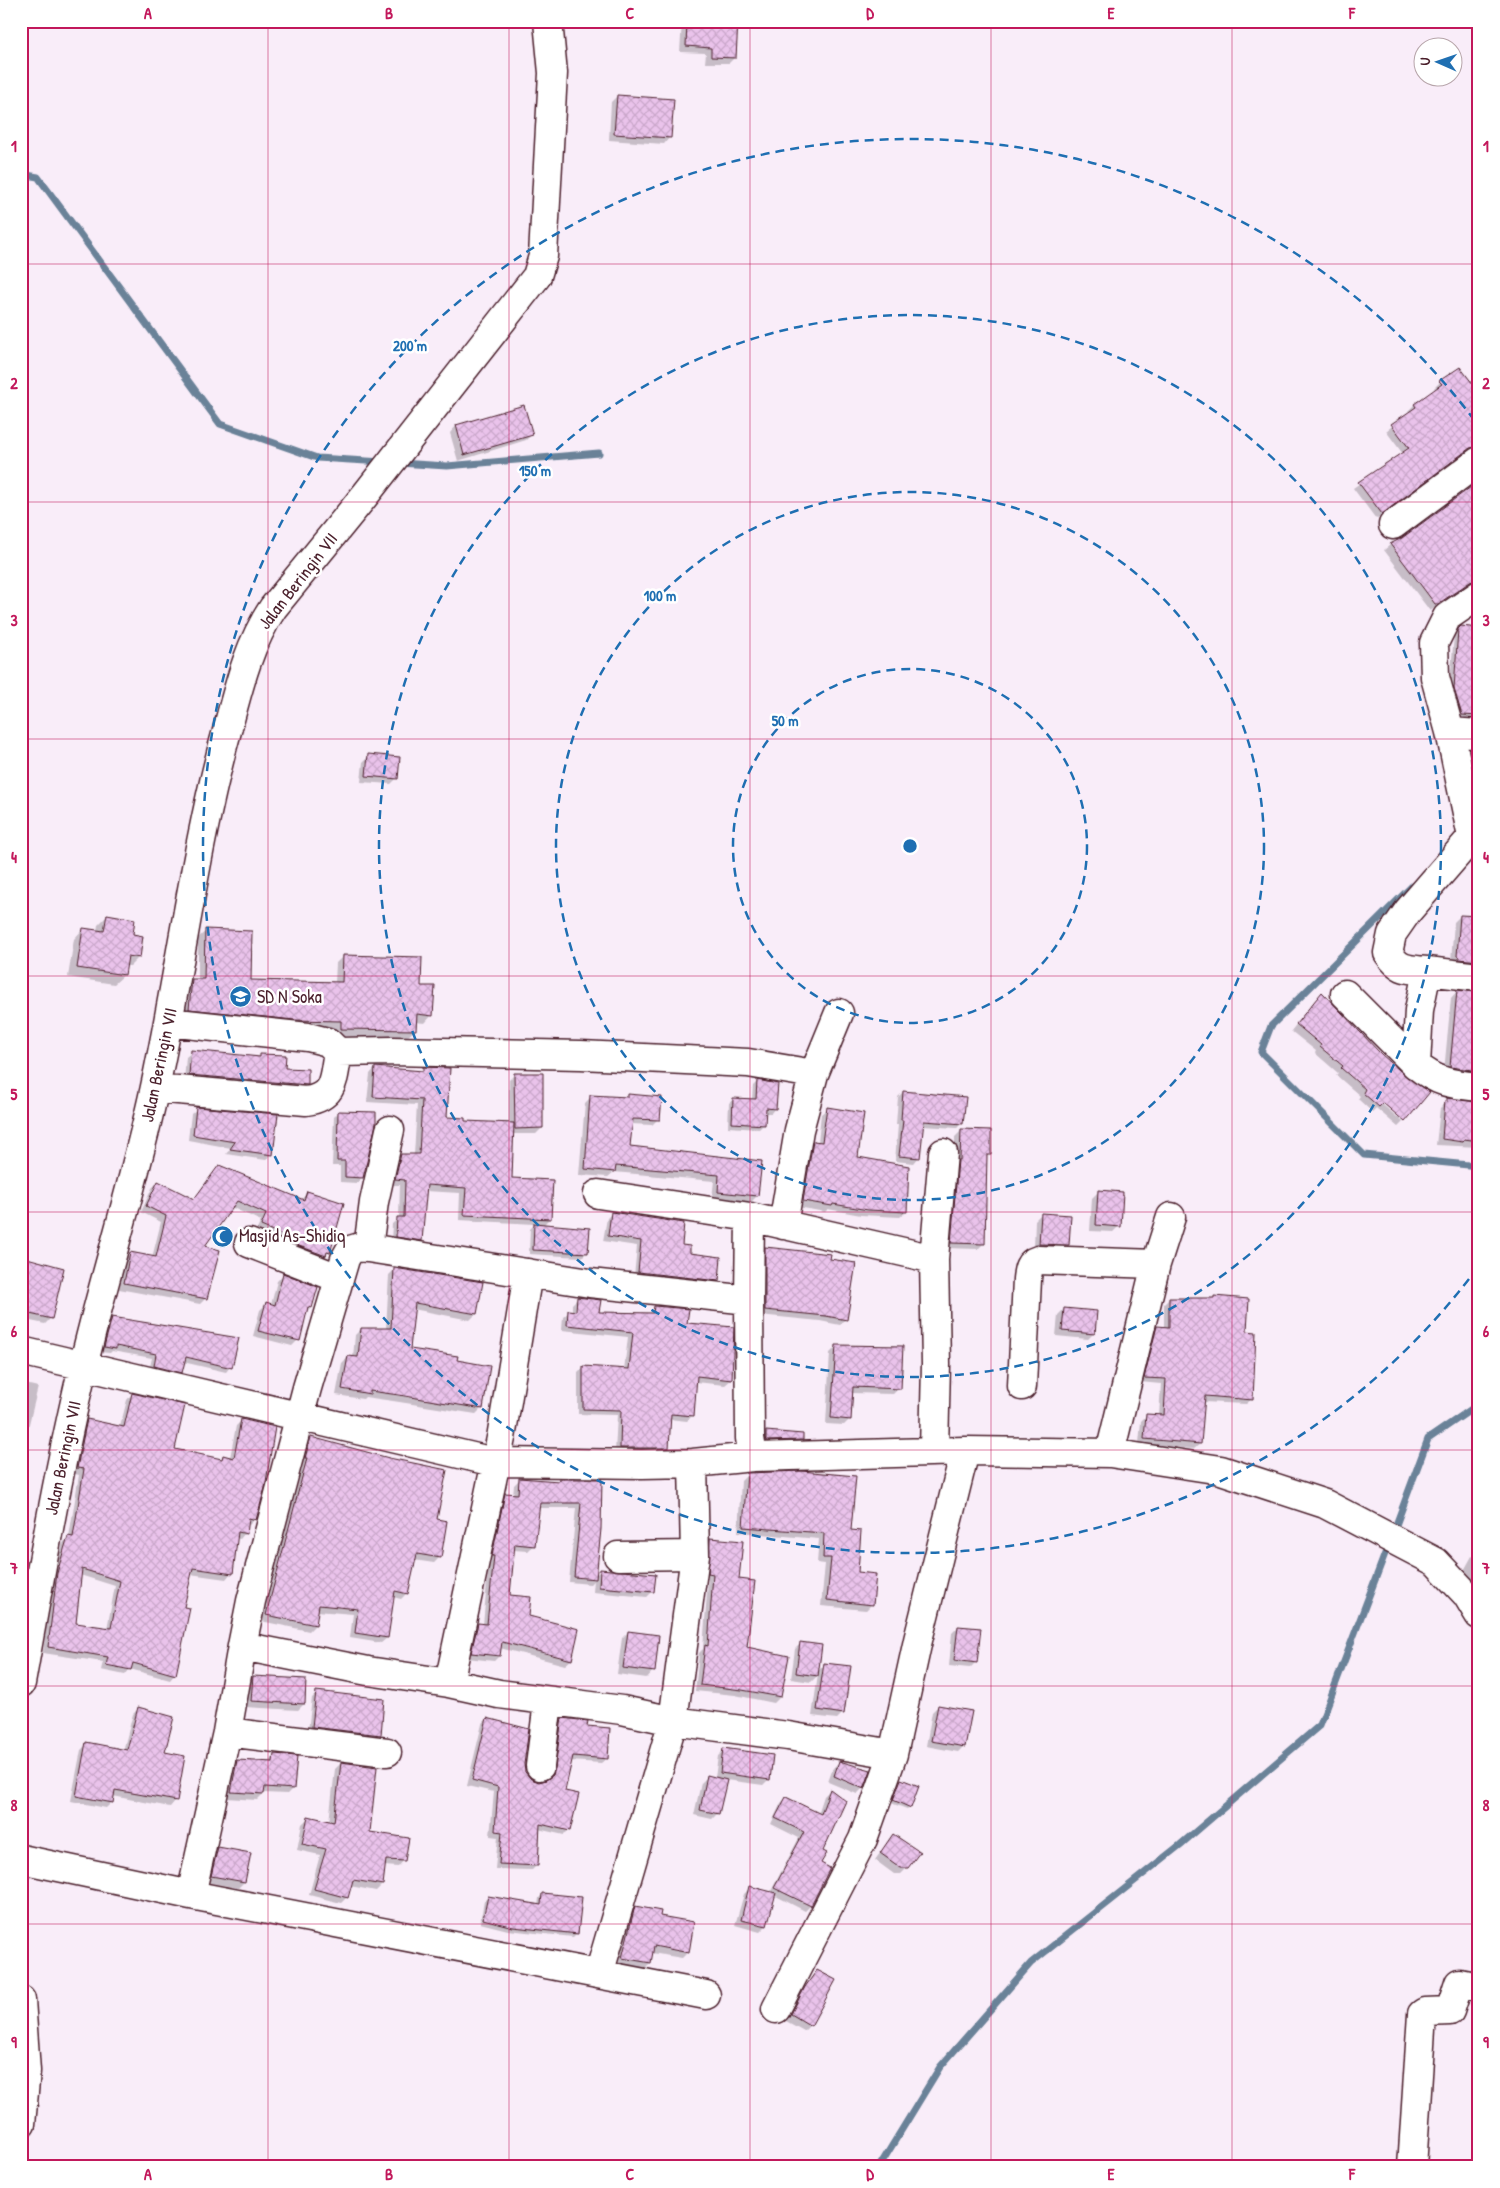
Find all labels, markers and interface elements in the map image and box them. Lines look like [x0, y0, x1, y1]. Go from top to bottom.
text: A [144, 2, 152, 24]
text: B [385, 2, 393, 24]
text: C [626, 2, 635, 24]
text: D [866, 2, 874, 24]
text: E [1107, 2, 1115, 24]
text: F [1348, 2, 1356, 24]
north arrow [1412, 38, 1462, 88]
text: U [1415, 57, 1434, 66]
text: 1 [11, 135, 17, 157]
text: 1 [1483, 135, 1489, 157]
text: 200 m [393, 335, 427, 356]
text: 2 [10, 372, 18, 394]
text: 2 [1482, 372, 1490, 394]
text: 150 m [519, 460, 551, 481]
street label: Jalan Beringin VII [252, 527, 343, 634]
text: 100 m [644, 585, 676, 606]
text: 3 [10, 609, 18, 631]
text: 3 [1482, 609, 1490, 631]
text: 50 m [772, 710, 798, 731]
centre of rings [901, 837, 919, 855]
text: 4 [11, 846, 17, 868]
text: 4 [1483, 846, 1489, 868]
place label: SD N Soka [257, 984, 322, 1009]
school or university icon: SD N Soka [229, 985, 253, 1009]
street label: Jalan Beringin VII [134, 1006, 183, 1124]
text: 5 [11, 1083, 18, 1105]
text: 5 [1483, 1083, 1490, 1105]
place label: Masjid As-Shidiq [239, 1223, 345, 1248]
mosque icon: Masjid As-Shidiq [211, 1224, 235, 1248]
text: 6 [11, 1320, 18, 1342]
text: 6 [1483, 1320, 1490, 1342]
street label: Jalan Beringin VII [38, 1399, 87, 1517]
text: 7 [9, 1557, 18, 1579]
text: 7 [1481, 1557, 1490, 1579]
text: 8 [11, 1794, 18, 1816]
text: 8 [1483, 1794, 1490, 1816]
text: 9 [11, 2031, 17, 2053]
text: 9 [1483, 2031, 1489, 2053]
text: A [144, 2163, 152, 2185]
text: B [385, 2163, 393, 2185]
text: C [626, 2163, 635, 2185]
text: D [866, 2163, 874, 2185]
text: E [1107, 2163, 1115, 2185]
text: F [1348, 2163, 1356, 2185]

